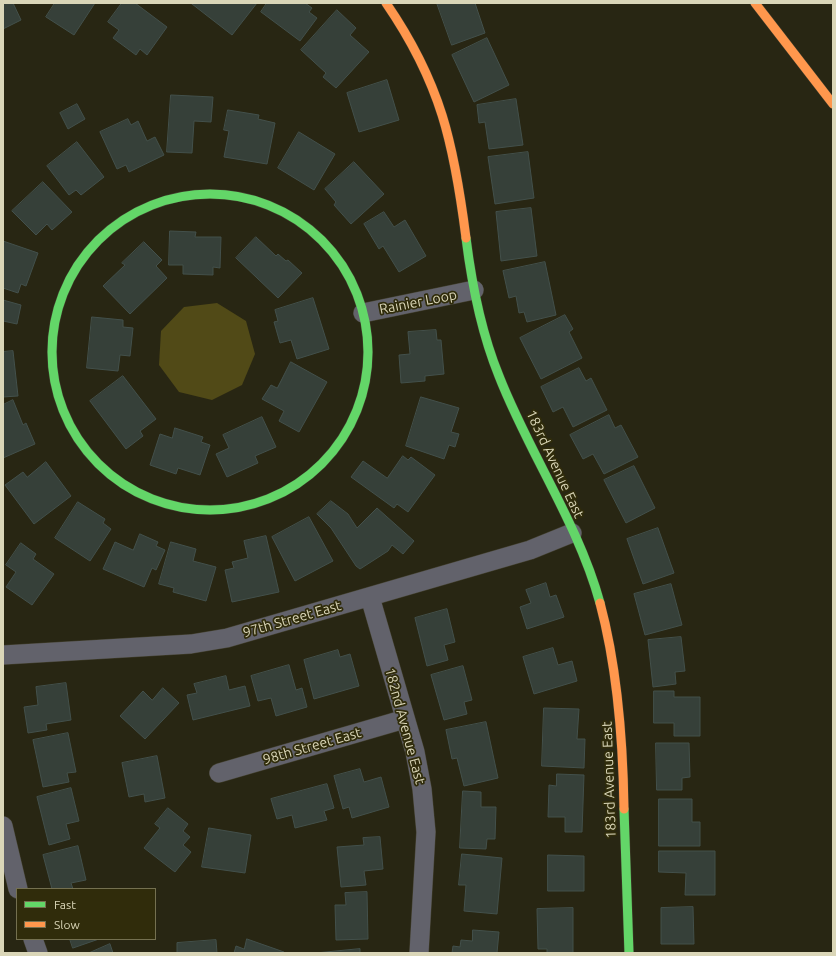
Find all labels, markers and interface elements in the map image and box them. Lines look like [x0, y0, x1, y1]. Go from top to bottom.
street label: Rainier Loop [378, 286, 458, 318]
street label: 183rd Avenue East [523, 407, 587, 521]
street label: 97th Street East [241, 597, 343, 641]
street label: 182nd Avenue East [381, 666, 429, 786]
street label: 183rd Avenue East [599, 721, 619, 839]
street label: 98th Street East [261, 724, 363, 768]
legend [16, 888, 156, 940]
text: Fast [54, 898, 76, 911]
text: Slow [54, 918, 80, 931]

